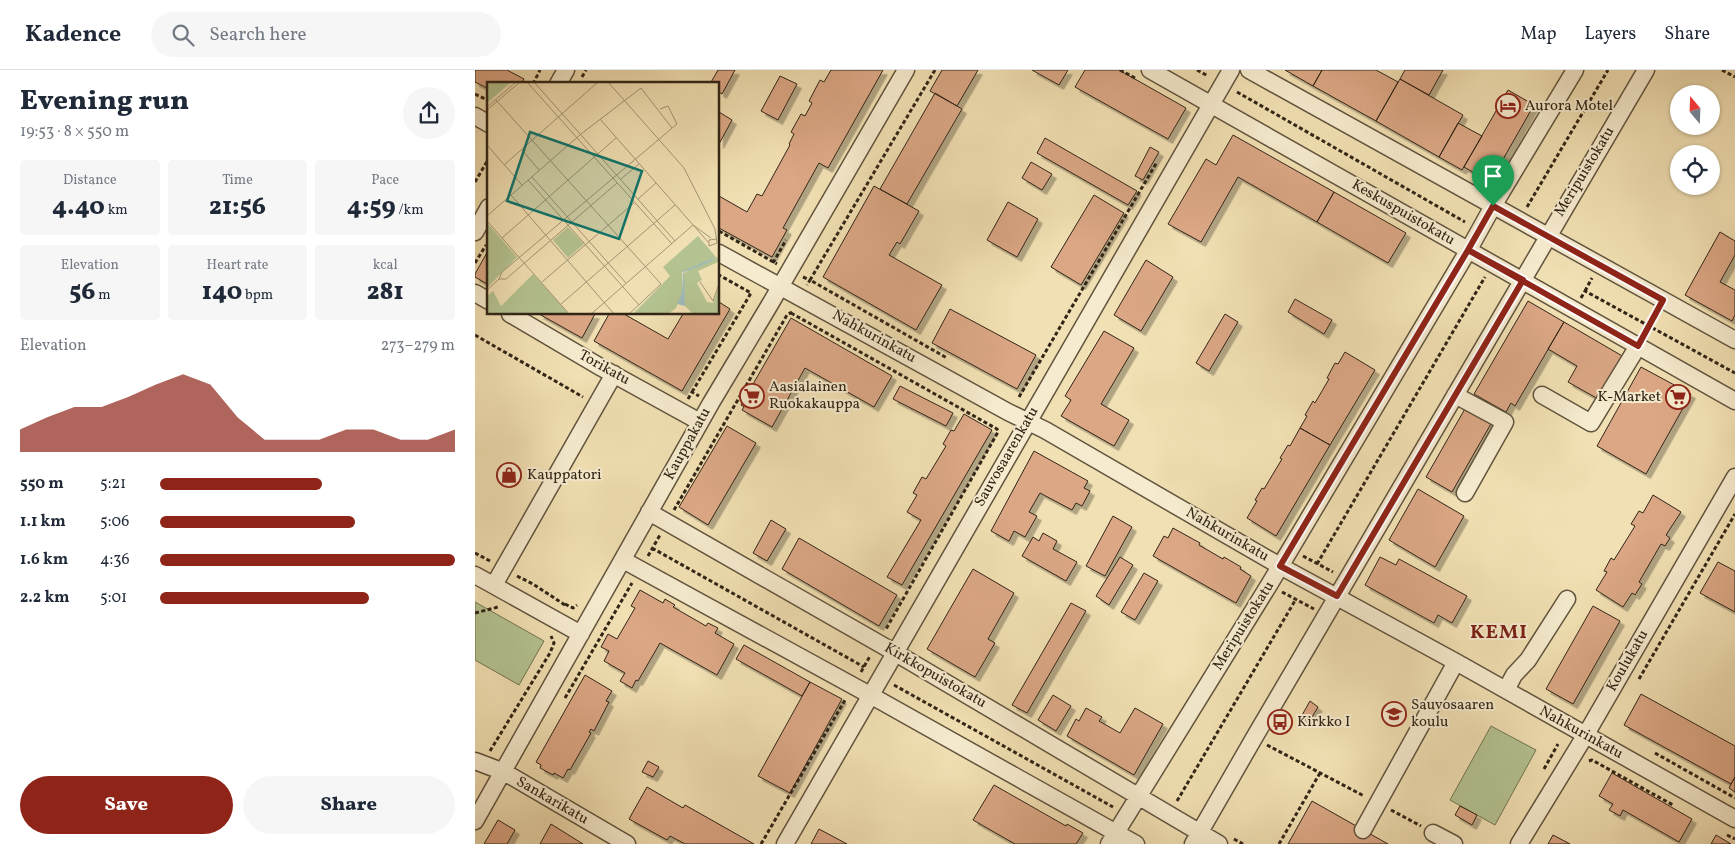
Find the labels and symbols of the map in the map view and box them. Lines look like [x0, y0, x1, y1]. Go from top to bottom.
inset map [487, 82, 720, 315]
north arrow [1670, 85, 1720, 135]
hotel icon: Aurora Motel [1495, 93, 1521, 119]
place label: Aurora Motel [1525, 96, 1613, 117]
street label: Meripuistokatu [1550, 123, 1620, 221]
pin [1472, 155, 1514, 206]
street label: Keskuspuistokatu [1347, 175, 1459, 251]
street label: Nahkurinkatu [828, 305, 920, 369]
street label: Torikatu [575, 345, 633, 391]
place label: Aasialainen Ruokakauppa [769, 377, 860, 415]
supermarket icon: Aasialainen Ruokakauppa [739, 383, 765, 409]
supermarket icon: K-Market [1665, 384, 1691, 410]
place label: K-Market [1598, 387, 1661, 408]
street label: Sauvosaarenkatu [970, 403, 1044, 511]
street label: Kauppakatu [659, 404, 717, 484]
shop icon: Kauppatori [496, 462, 522, 488]
place label: Kauppatori [527, 465, 601, 486]
street label: Nahkurinkatu [1181, 503, 1273, 567]
street label: Meripuistokatu [1208, 577, 1280, 675]
district label: KEMI [1470, 619, 1528, 647]
street label: Koulukatu [1602, 626, 1654, 696]
street label: Kirkkopuistokatu [880, 638, 990, 714]
place label: Sauvosaaren koulu [1411, 695, 1494, 733]
school or university icon: Sauvosaaren koulu [1381, 701, 1407, 727]
street label: Nahkurinkatu [1535, 701, 1627, 765]
bus stop icon: Kirkko I [1267, 709, 1293, 735]
place label: Kirkko I [1297, 712, 1350, 733]
street label: Sankarikatu [512, 772, 592, 830]

